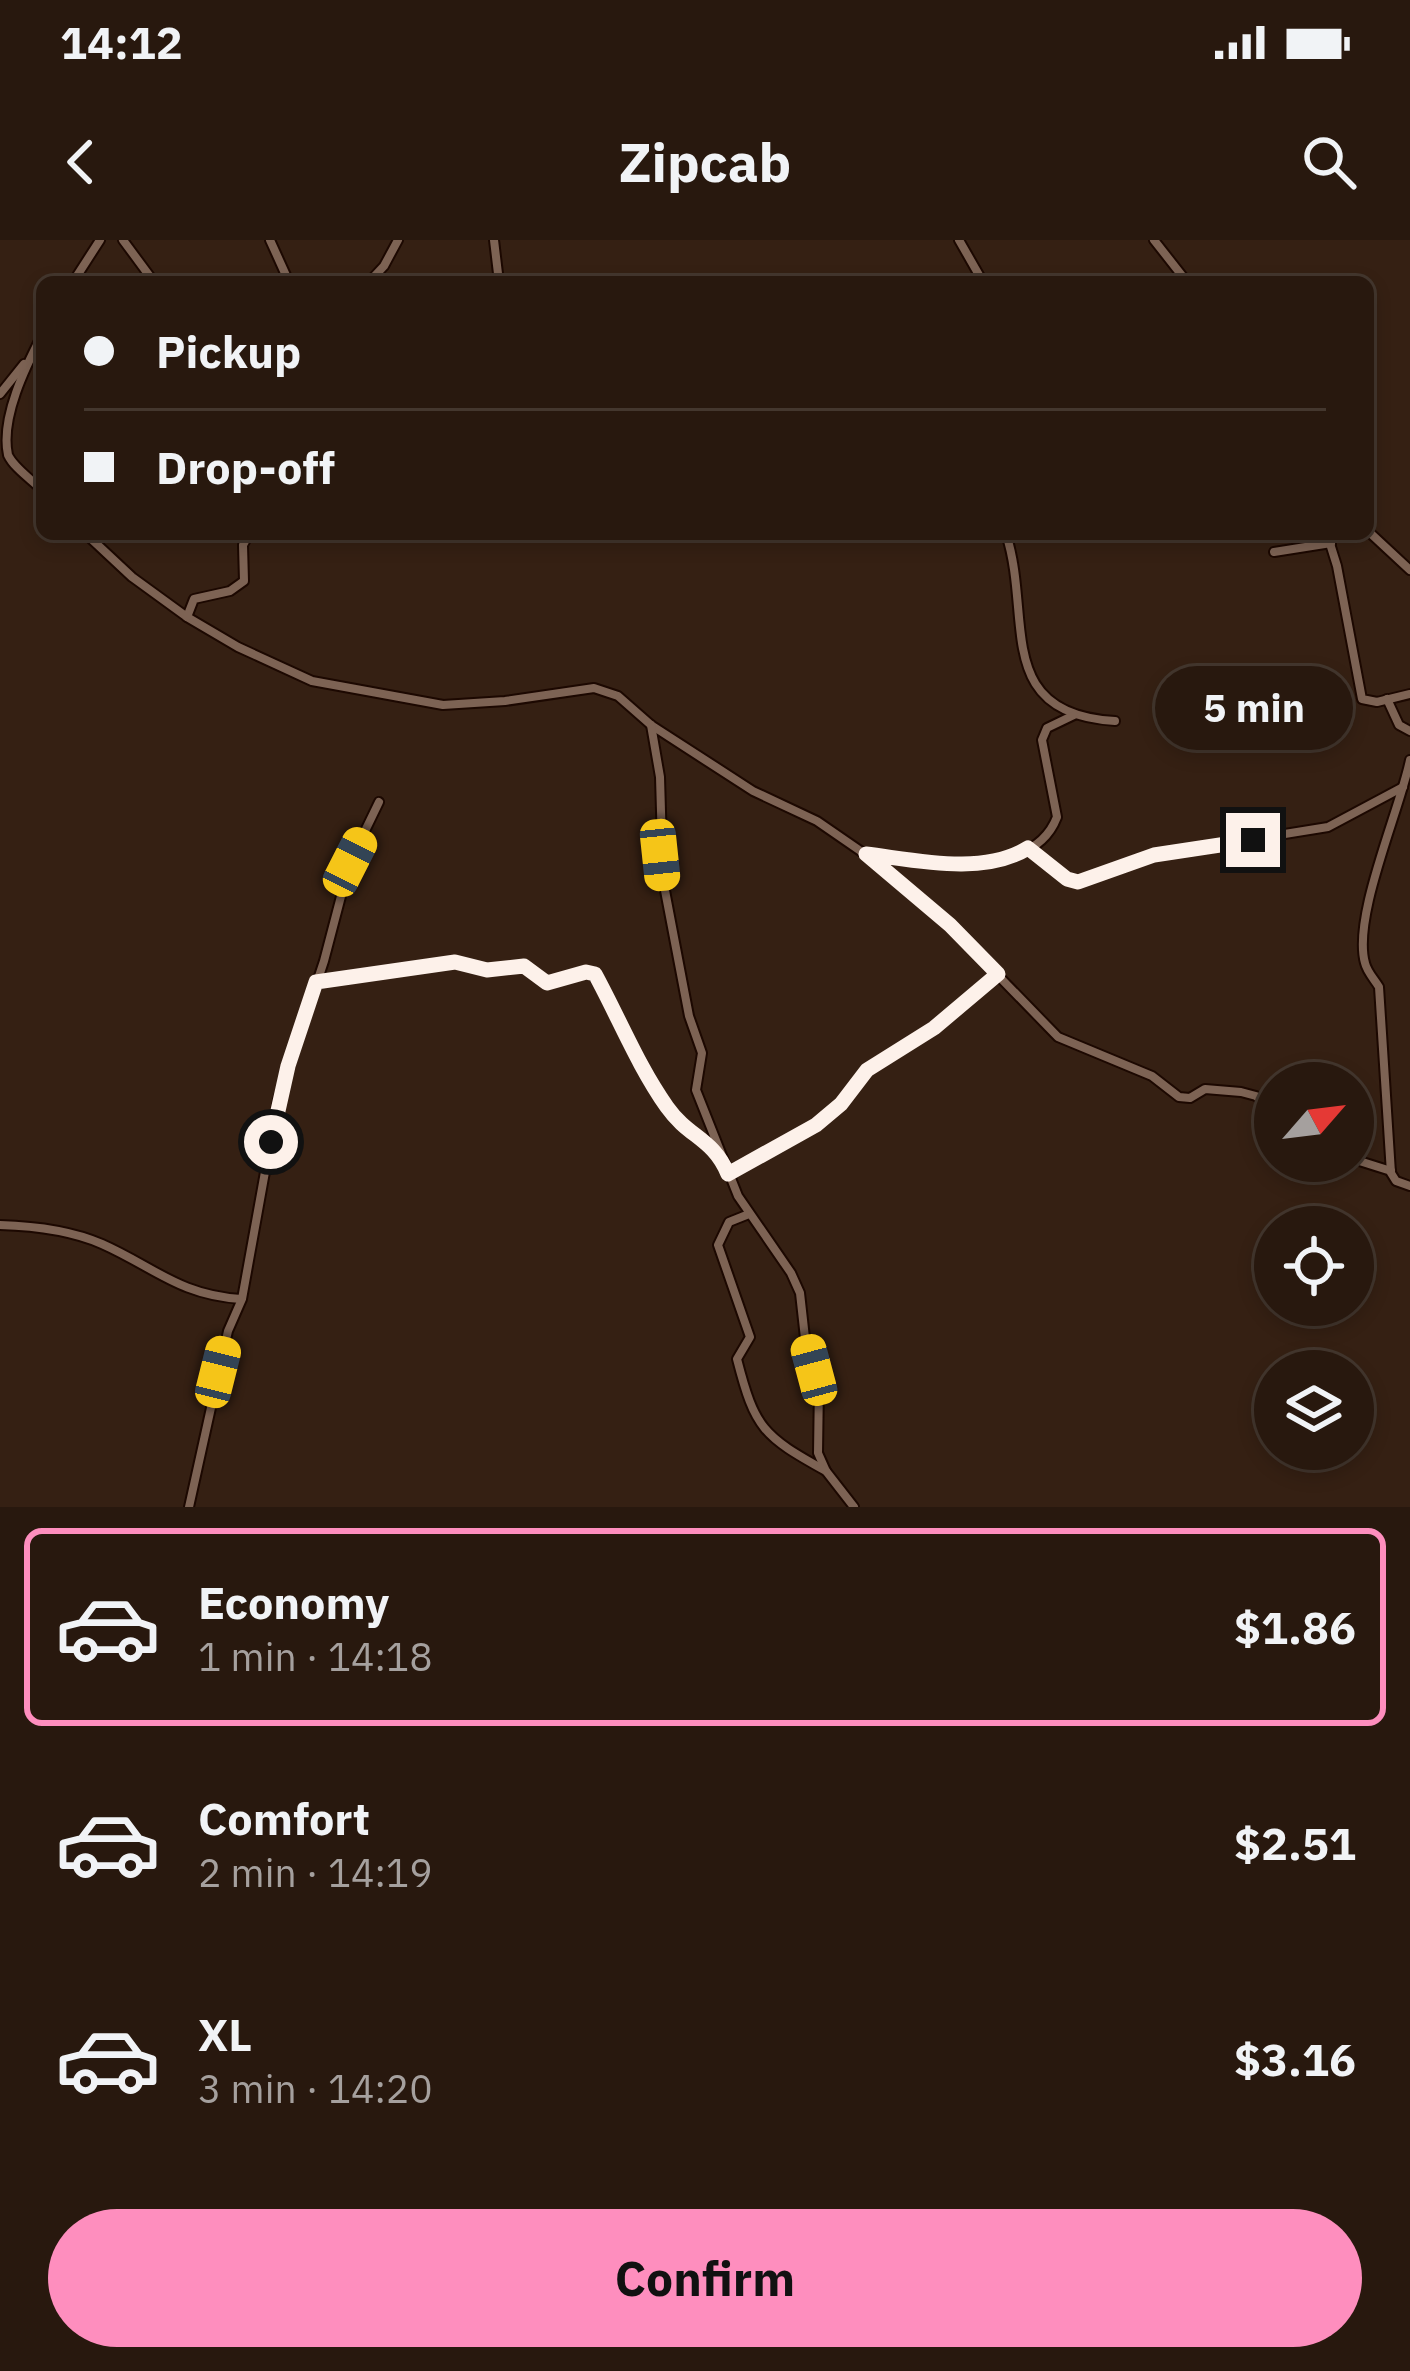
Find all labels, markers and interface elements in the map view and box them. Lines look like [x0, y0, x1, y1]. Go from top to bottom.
text: 14:12 [60, 13, 183, 71]
text: Zipcab [619, 127, 791, 197]
icon: back [48, 129, 114, 195]
icon: search [1296, 129, 1362, 195]
text: Pickup [156, 322, 301, 380]
text: Drop-off [156, 438, 335, 496]
callout: 5 min [1154, 666, 1352, 750]
text: 5 min [1203, 682, 1305, 733]
route end [1226, 813, 1280, 867]
car [638, 817, 682, 893]
car [318, 822, 382, 902]
north arrow [1254, 1062, 1374, 1182]
map controls [1254, 1062, 1374, 1470]
route start [244, 1115, 298, 1169]
button: locate [1254, 1206, 1374, 1326]
car [787, 1331, 841, 1409]
car [192, 1333, 244, 1411]
button: layers [1254, 1350, 1374, 1470]
icon: car [54, 1573, 162, 1681]
text: Economy [198, 1573, 389, 1631]
text: $1.86 [1234, 1598, 1356, 1656]
text: 1 min · 14:18 [198, 1631, 433, 1682]
icon: car [54, 1789, 162, 1897]
text: Comfort [198, 1789, 370, 1847]
text: $2.51 [1234, 1814, 1356, 1872]
text: 2 min · 14:19 [198, 1847, 433, 1898]
icon: car [54, 2005, 162, 2113]
text: XL [198, 2005, 252, 2063]
text: $3.16 [1234, 2030, 1356, 2088]
text: 3 min · 14:20 [198, 2063, 433, 2114]
button: Confirm [48, 2209, 1362, 2347]

